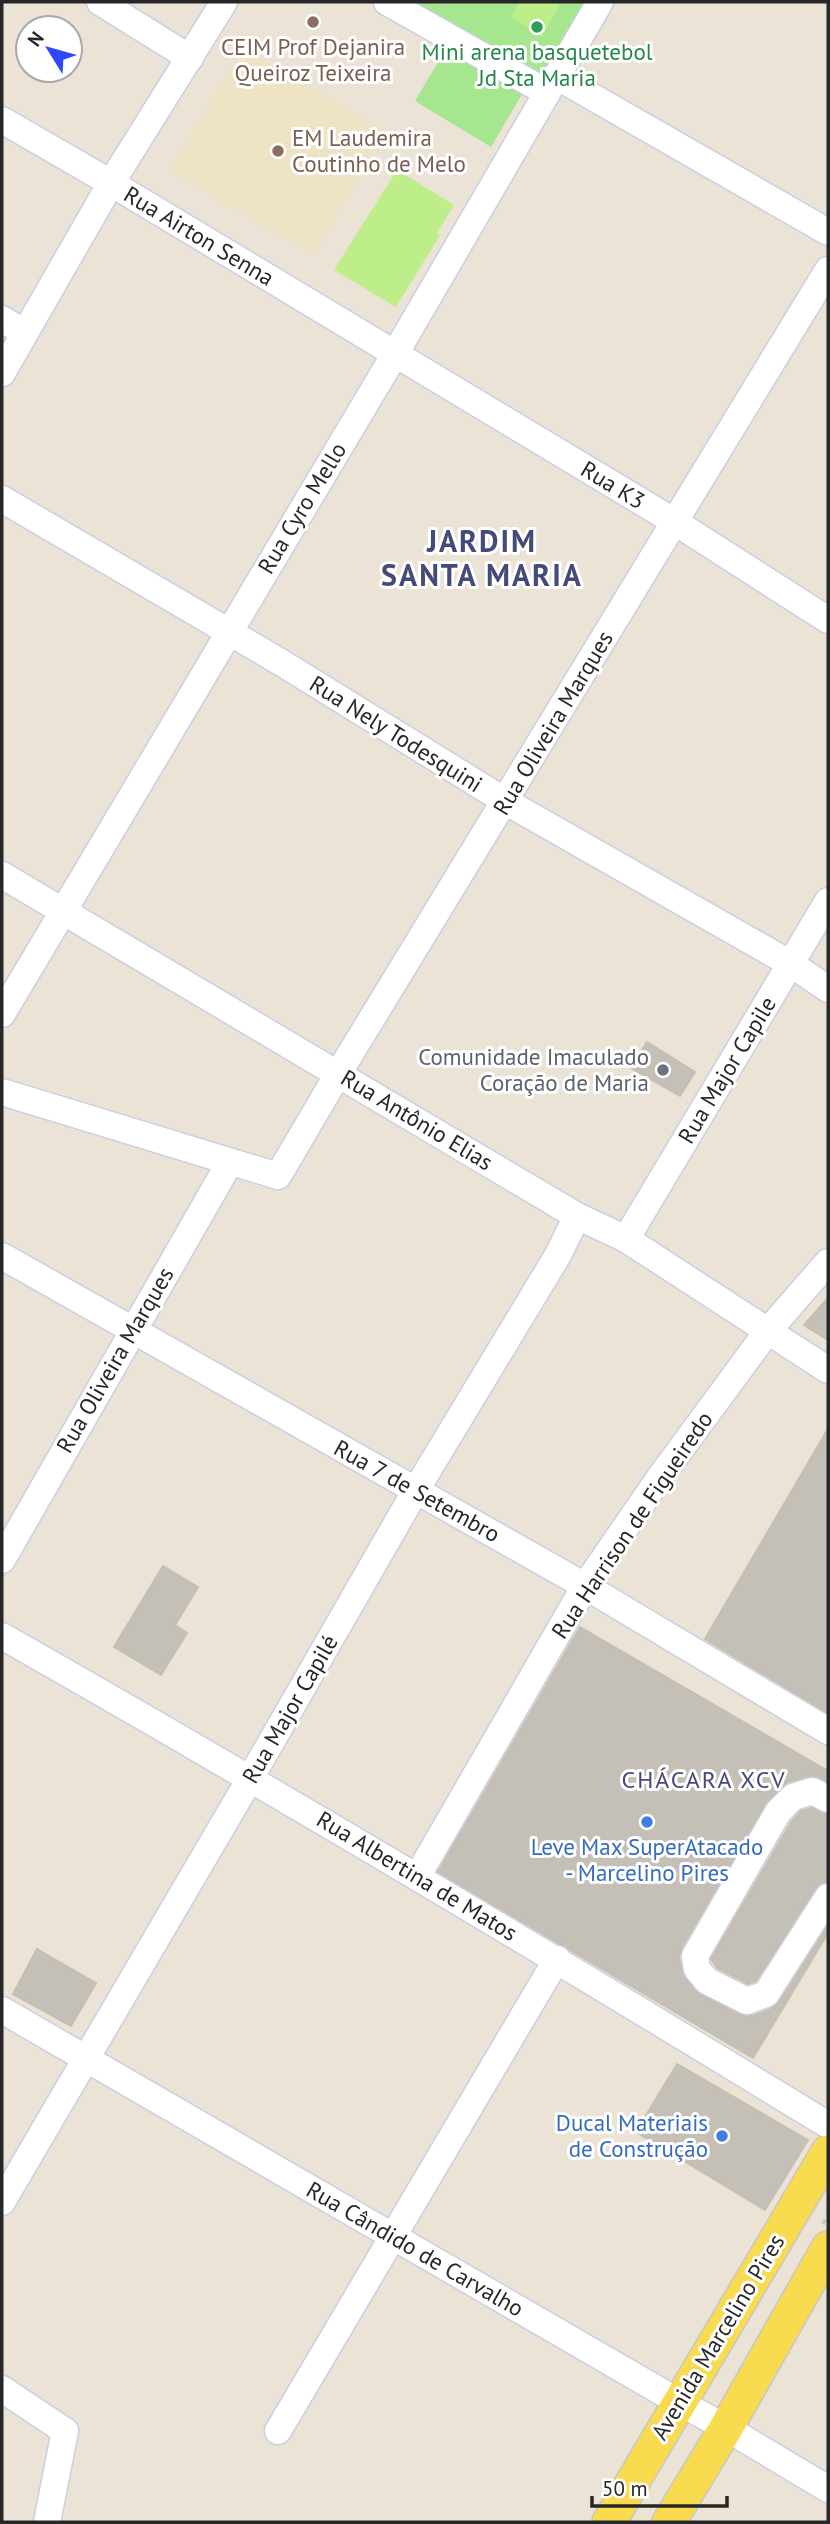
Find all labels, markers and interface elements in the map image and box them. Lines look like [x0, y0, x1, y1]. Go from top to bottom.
north arrow [14, 14, 84, 84]
marker: CEIM Prof Dejanira Queiroz Teixeira [305, 14, 321, 30]
marker: Mini arena basquetebol Jd Sta Maria [529, 19, 545, 35]
text: N [22, 27, 49, 51]
place label: CEIM Prof Dejanira Queiroz Teixeira [221, 32, 405, 87]
place label: Mini arena basquetebol Jd Sta Maria [422, 37, 653, 92]
place label: EM Laudemira Coutinho de Melo [292, 123, 466, 178]
marker: EM Laudemira Coutinho de Melo [270, 143, 286, 159]
street label: Rua Airton Senna [119, 179, 280, 292]
street label: Rua Cyro Mello [251, 437, 352, 579]
street label: Rua K3 [576, 454, 651, 515]
district label: JARDIM SANTA MARIA [381, 521, 583, 594]
street label: Rua Oliveira Marques [486, 625, 619, 820]
street label: Rua Nely Todesquini [305, 669, 488, 798]
street label: Rua Major Capile [671, 991, 782, 1149]
place label: Comunidade Imaculado Coração de Maria [418, 1042, 649, 1097]
marker: Comunidade Imaculado Coração de Maria [655, 1062, 671, 1078]
street label: Rua Antônio Elias [336, 1063, 498, 1176]
street label: Rua Oliveira Marques [50, 1262, 180, 1458]
street label: Rua Harrison de Figueiredo [545, 1406, 718, 1644]
street label: Rua 7 de Setembro [329, 1433, 505, 1548]
street label: Rua Major Capilé [235, 1629, 344, 1788]
district label: CHÁCARA XCV [621, 1764, 787, 1795]
street label: Rua Albertina de Matos [312, 1804, 523, 1947]
marker: Leve Max SuperAtacado - Marcelino Pires [639, 1814, 655, 1830]
place label: Leve Max SuperAtacado - Marcelino Pires [531, 1832, 763, 1887]
place label: Ducal Materiais de Construção [556, 2108, 708, 2163]
marker: Ducal Materiais de Construção [714, 2128, 730, 2144]
street label: Rua Cândido de Carvalho [301, 2174, 529, 2323]
street label: Avenida Marcelino Pires [645, 2229, 791, 2445]
scale bar [592, 2464, 727, 2508]
text: 50 m [602, 2475, 648, 2502]

